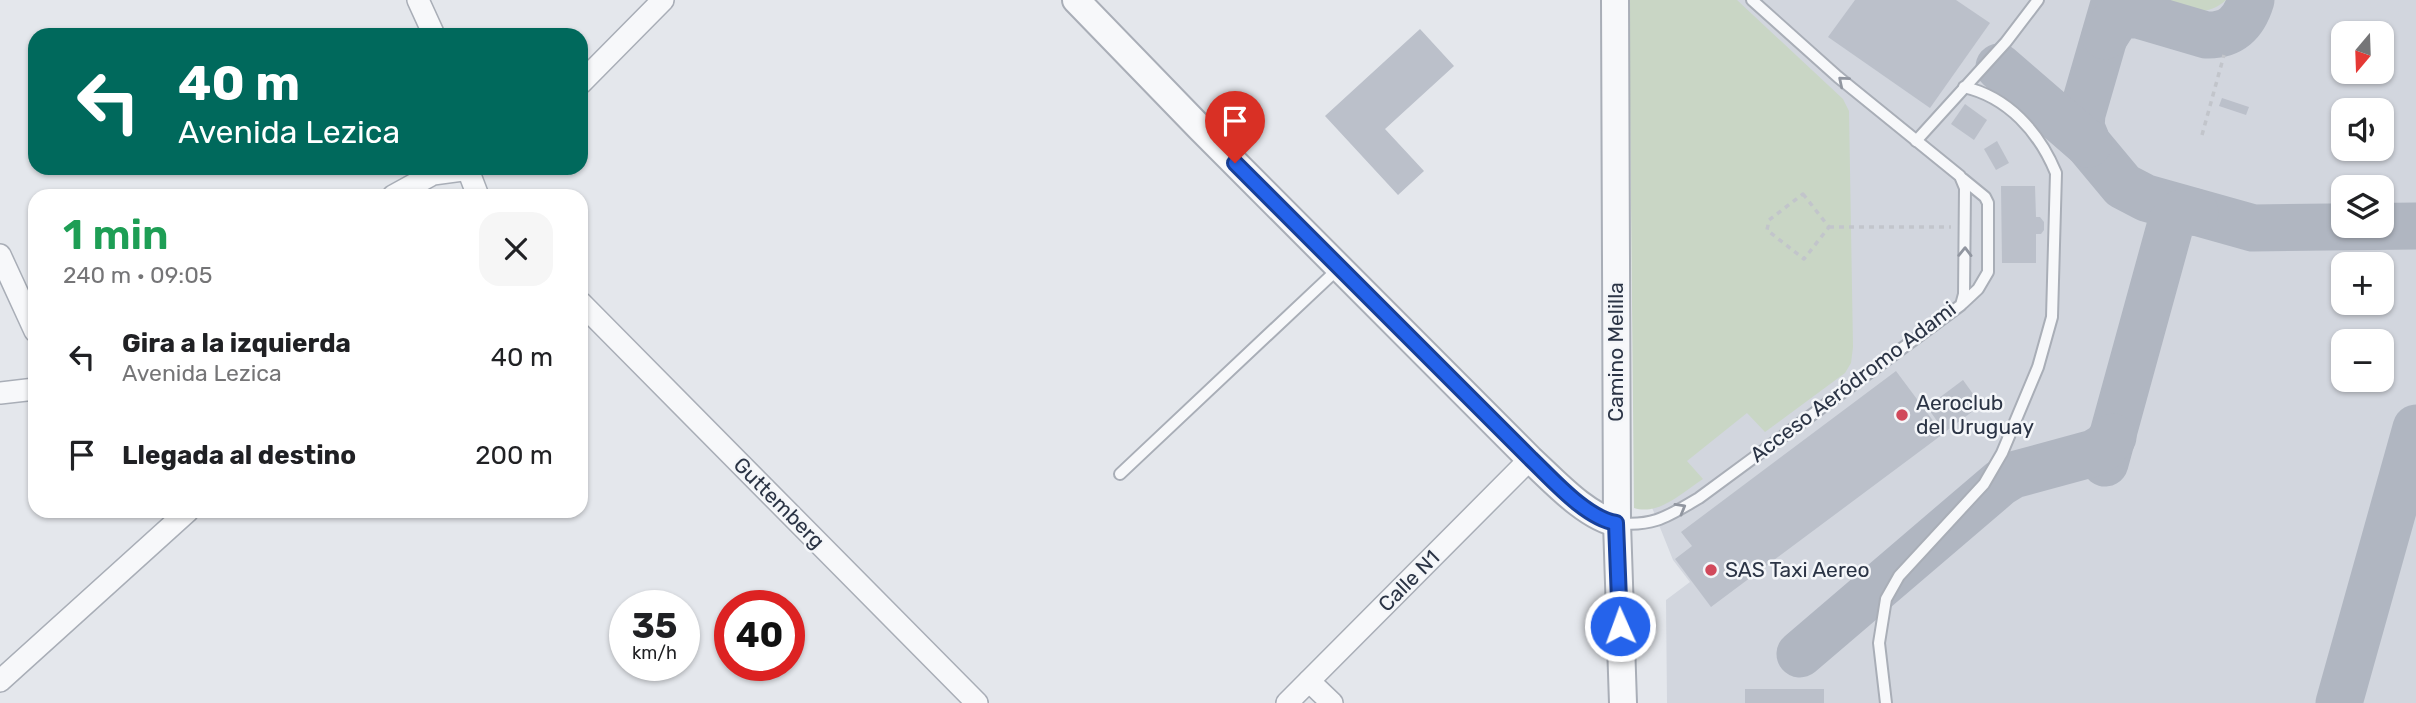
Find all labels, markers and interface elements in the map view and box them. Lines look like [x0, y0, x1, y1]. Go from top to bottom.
north arrow [2331, 21, 2394, 84]
map controls [2331, 21, 2394, 392]
text: 40 m [178, 54, 300, 112]
icon: left [63, 56, 154, 147]
one-way arrow [1839, 77, 1851, 90]
pin [1205, 91, 1265, 163]
button: sound [2331, 98, 2394, 161]
icon: arrive [1216, 102, 1254, 140]
text: Avenida Lezica [178, 113, 400, 151]
button: layers [2331, 175, 2394, 238]
text: 1 min [63, 210, 169, 260]
button: close [479, 212, 553, 286]
one-way arrow [1957, 247, 1973, 257]
button: + [2331, 252, 2394, 315]
text: 240 m · 09:05 [63, 261, 213, 289]
street label: Camino Melilla [1603, 282, 1628, 422]
street label: Acceso Aeródromo Adami [1745, 296, 1961, 467]
text: Gira a la izquierda [122, 328, 351, 359]
button: − [2331, 329, 2394, 392]
icon: left [63, 338, 101, 376]
text: 40 m [491, 342, 553, 373]
text: Avenida Lezica [122, 359, 282, 387]
place label: Aeroclub del Uruguay [1916, 390, 2034, 439]
marker: Aeroclub del Uruguay [1894, 407, 1910, 423]
icon: arrive [63, 436, 101, 474]
text: Llegada al destino [122, 440, 356, 471]
text: 200 m [475, 440, 553, 471]
street label: Guttemberg [729, 452, 830, 553]
one-way arrow [1674, 503, 1686, 516]
street label: Calle N1 [1373, 545, 1444, 616]
place label: SAS Taxi Aereo [1725, 557, 1869, 582]
marker: SAS Taxi Aereo [1703, 562, 1719, 578]
position arrow [1583, 589, 1657, 663]
speed limit sign: 40 [714, 590, 805, 681]
text: 35 [632, 605, 677, 647]
text: km/h [632, 642, 677, 664]

